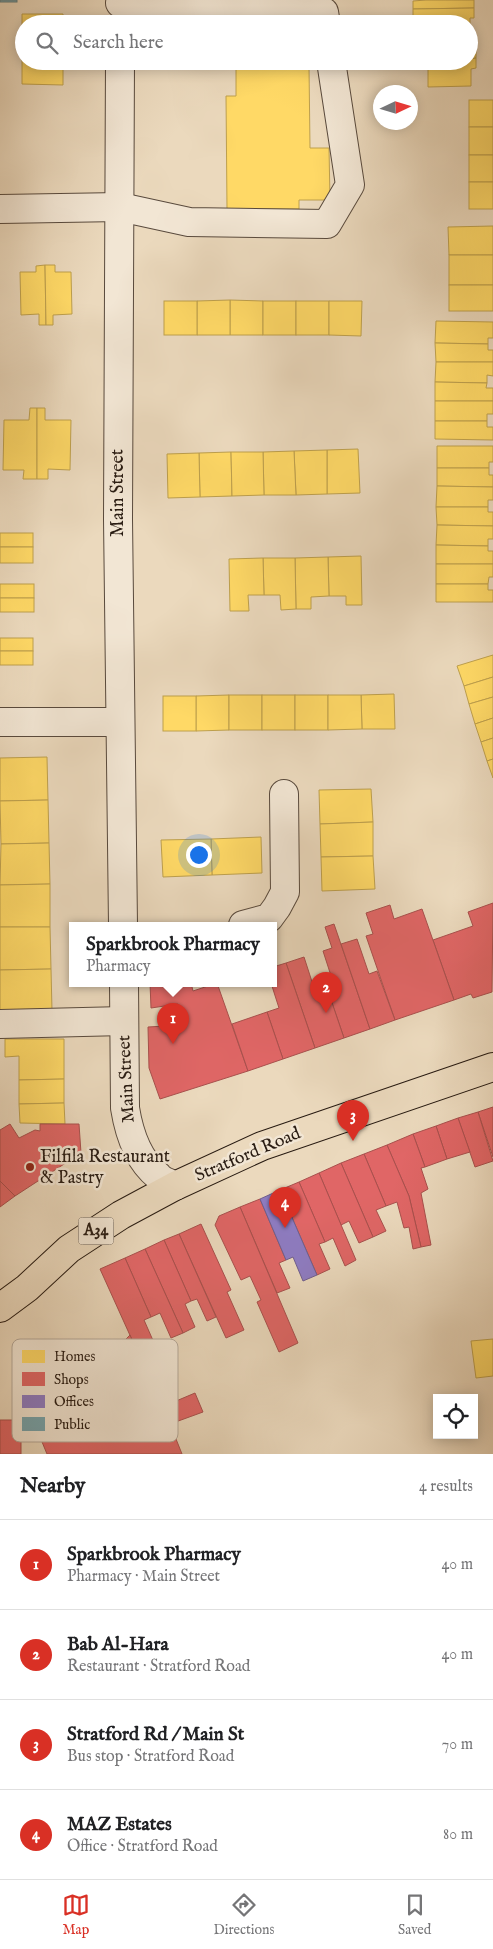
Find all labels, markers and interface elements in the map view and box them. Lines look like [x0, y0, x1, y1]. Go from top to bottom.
search box [15, 15, 478, 70]
icon: search [33, 29, 61, 57]
text: Search here [73, 31, 164, 55]
north arrow [373, 85, 418, 130]
street label: Main Street [107, 449, 130, 537]
your location [186, 842, 212, 868]
popup [69, 922, 277, 987]
text: Sparkbrook Pharmacy [86, 933, 260, 957]
text: Pharmacy [86, 957, 151, 977]
pin: 2 [310, 972, 342, 1013]
pin: 1 [157, 1003, 189, 1044]
street label: Main Street [113, 1035, 141, 1123]
pin: 3 [337, 1100, 369, 1141]
street label: Stratford Road [192, 1122, 305, 1188]
place label: Filfila Restaurant & Pastry [40, 1146, 170, 1190]
marker: Filfila Restaurant & Pastry [24, 1161, 36, 1173]
pin: 4 [269, 1187, 301, 1228]
road number: A34 [78, 1218, 114, 1244]
legend [12, 1339, 178, 1442]
text: Homes [54, 1348, 96, 1366]
text: Shops [54, 1371, 89, 1389]
text: Offices [54, 1393, 94, 1411]
map controls [433, 1394, 478, 1439]
button: locate [433, 1394, 478, 1439]
text: Public [54, 1416, 90, 1434]
text: Nearby [20, 1473, 85, 1500]
text: 4 results [419, 1477, 473, 1497]
text: Sparkbrook Pharmacy [67, 1543, 241, 1567]
text: 1 [33, 1555, 39, 1575]
text: 40 m [441, 1555, 473, 1575]
text: Pharmacy · Main Street [67, 1567, 220, 1587]
text: Bab Al-Hara [67, 1633, 169, 1657]
text: 2 [32, 1645, 40, 1665]
text: 40 m [441, 1645, 473, 1665]
text: Restaurant · Stratford Road [67, 1657, 250, 1677]
text: Stratford Rd / Main St [67, 1723, 244, 1747]
text: 3 [33, 1735, 39, 1755]
text: 70 m [442, 1735, 473, 1755]
text: Bus stop · Stratford Road [67, 1747, 234, 1767]
text: MAZ Estates [67, 1813, 172, 1837]
text: 4 [32, 1825, 40, 1845]
text: 80 m [443, 1825, 473, 1845]
text: Office · Stratford Road [67, 1837, 218, 1857]
tab: Map [62, 1891, 90, 1939]
tab: Directions [213, 1891, 274, 1939]
tab: Saved [398, 1891, 431, 1939]

